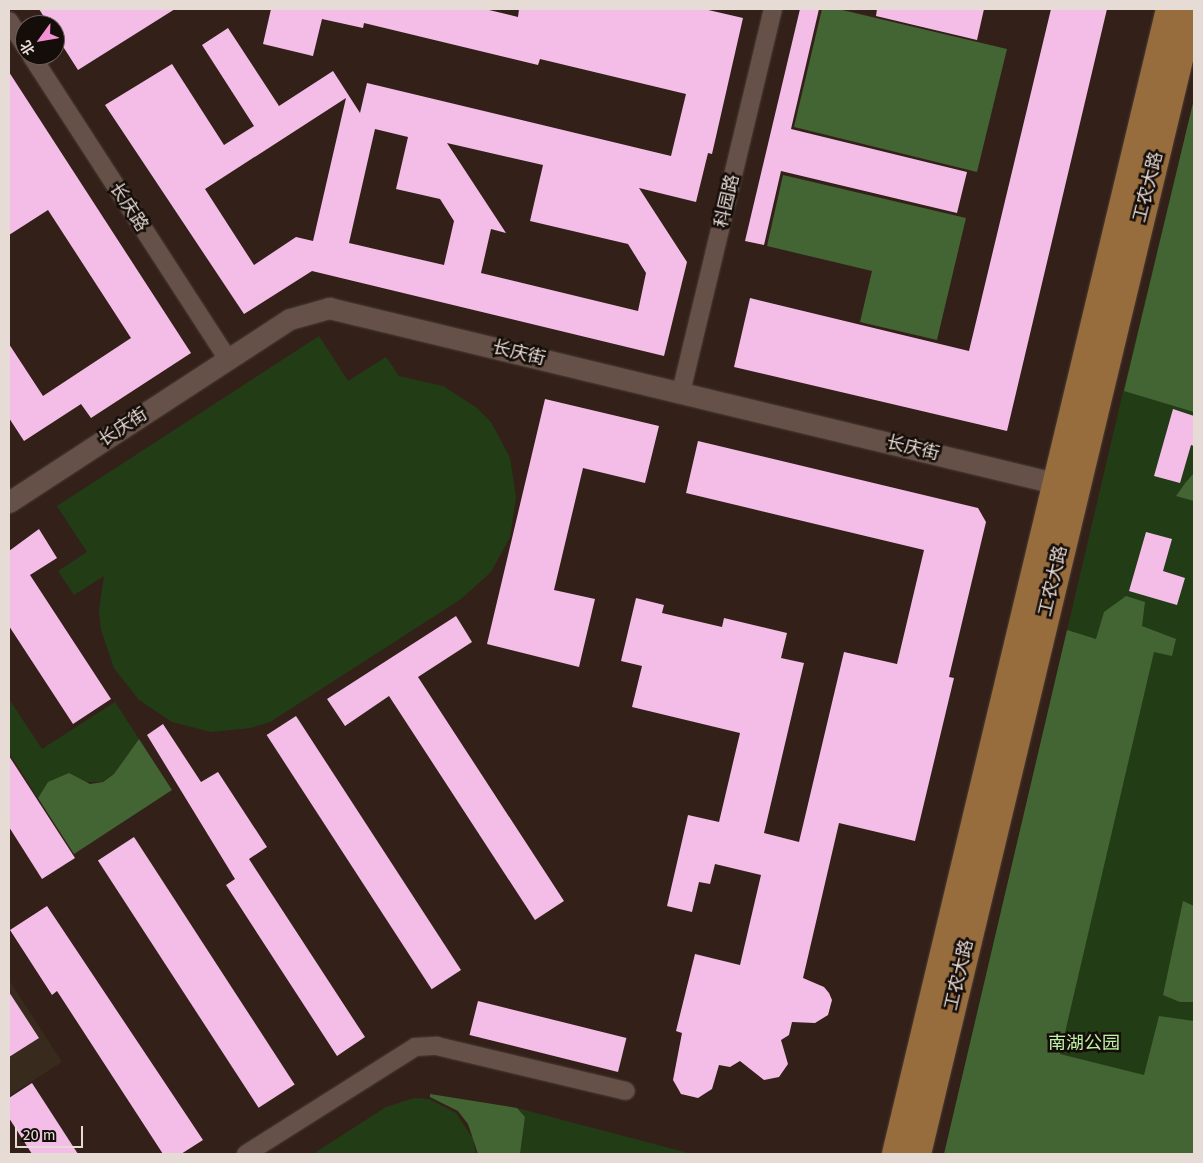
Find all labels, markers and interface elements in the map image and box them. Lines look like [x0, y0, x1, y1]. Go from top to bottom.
north arrow [15, 15, 65, 65]
text: 北 [17, 37, 39, 58]
street label: 工农大路 [1129, 149, 1167, 225]
street label: 科园路 [710, 172, 744, 230]
street label: 长庆路 [105, 178, 153, 236]
street label: 长庆街 [490, 336, 548, 370]
street label: 长庆街 [94, 403, 152, 451]
street label: 长庆街 [884, 431, 942, 465]
street label: 工农大路 [1034, 543, 1072, 619]
street label: 工农大路 [940, 937, 978, 1013]
park label: 南湖公园 [1048, 1032, 1120, 1054]
scale bar [18, 1116, 85, 1148]
text: 20 m [23, 1126, 56, 1144]

